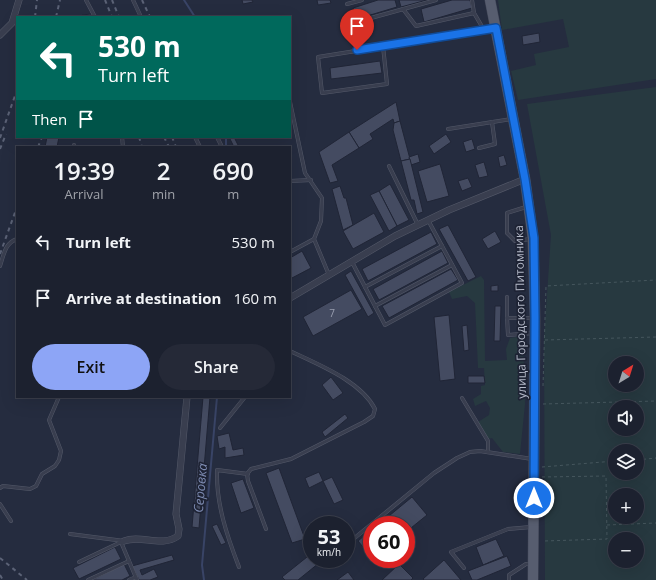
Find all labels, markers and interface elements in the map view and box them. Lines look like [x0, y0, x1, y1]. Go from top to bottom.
pin [340, 9, 374, 50]
icon: arrive [346, 15, 368, 37]
text: 530 m [98, 27, 181, 65]
icon: left [32, 32, 84, 84]
text: Turn left [98, 63, 169, 87]
icon: arrive [75, 108, 97, 130]
text: Then [32, 109, 67, 129]
text: 19:39 [53, 154, 115, 187]
text: 2 [157, 154, 171, 187]
text: 690 [213, 154, 254, 187]
text: Arrival [64, 185, 104, 203]
text: min [152, 185, 175, 203]
text: m [227, 185, 239, 203]
street label: улица Городского Питомника [510, 225, 530, 399]
icon: left [32, 231, 54, 253]
text: Turn left [66, 232, 131, 252]
text: 530 m [231, 232, 275, 252]
icon: arrive [32, 287, 54, 309]
text: Arrive at destination [66, 288, 221, 308]
text: 160 m [233, 288, 277, 308]
house number: 7 [329, 306, 335, 320]
button: Exit [32, 344, 150, 390]
button: Share [158, 344, 275, 390]
north arrow [608, 356, 644, 392]
map controls [608, 356, 644, 568]
button: sound [608, 400, 644, 436]
button: layers [608, 444, 644, 480]
water label: Серовка [189, 462, 211, 513]
position arrow [513, 477, 555, 519]
button: + [608, 488, 644, 524]
speed limit sign: 60 [363, 516, 415, 568]
text: 53 [318, 523, 340, 550]
button: − [608, 532, 644, 568]
text: km/h [317, 545, 341, 559]

